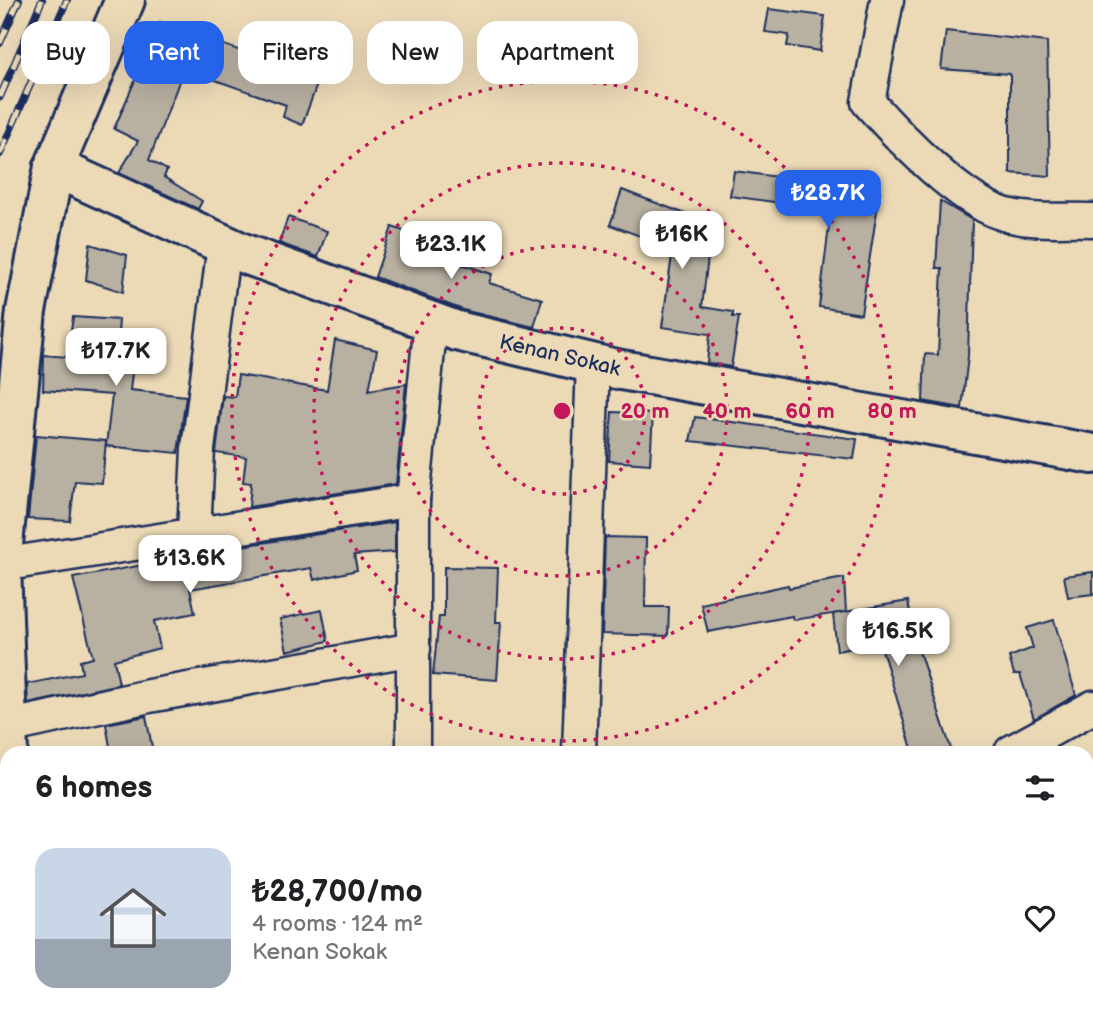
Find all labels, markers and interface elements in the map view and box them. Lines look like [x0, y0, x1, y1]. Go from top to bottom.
chip: Buy [21, 21, 110, 84]
chip: Rent [124, 21, 224, 84]
chip: Filters [238, 21, 353, 84]
chip: New [367, 21, 463, 84]
chip: Apartment [477, 21, 638, 84]
pin: ₺28.7K [771, 170, 885, 230]
text: ₺28.7K [791, 179, 865, 207]
pin: ₺16K [641, 212, 723, 271]
text: ₺16K [656, 220, 708, 248]
pin: ₺23.1K [394, 222, 508, 281]
text: ₺23.1K [416, 230, 486, 258]
pin: ₺17.7K [59, 328, 173, 388]
street label: Kenan Sokak [497, 329, 623, 382]
text: ₺17.7K [82, 337, 150, 365]
centre of rings [550, 399, 574, 423]
text: 20 m [621, 399, 669, 424]
text: 40 m [702, 399, 752, 424]
text: 60 m [785, 399, 835, 424]
text: 80 m [867, 399, 917, 424]
pin: ₺13.6K [133, 536, 247, 595]
text: ₺13.6K [155, 544, 225, 572]
pin: ₺16.5K [841, 608, 955, 668]
text: ₺16.5K [863, 617, 933, 645]
icon: filters [1021, 769, 1059, 807]
text: 6 homes [35, 770, 152, 806]
text: ₺28,700/mo [252, 874, 423, 910]
icon: home [91, 876, 175, 960]
icon: heart [1021, 899, 1059, 937]
text: 4 rooms · 124 m² [252, 910, 423, 938]
text: Kenan Sokak [252, 938, 387, 966]

